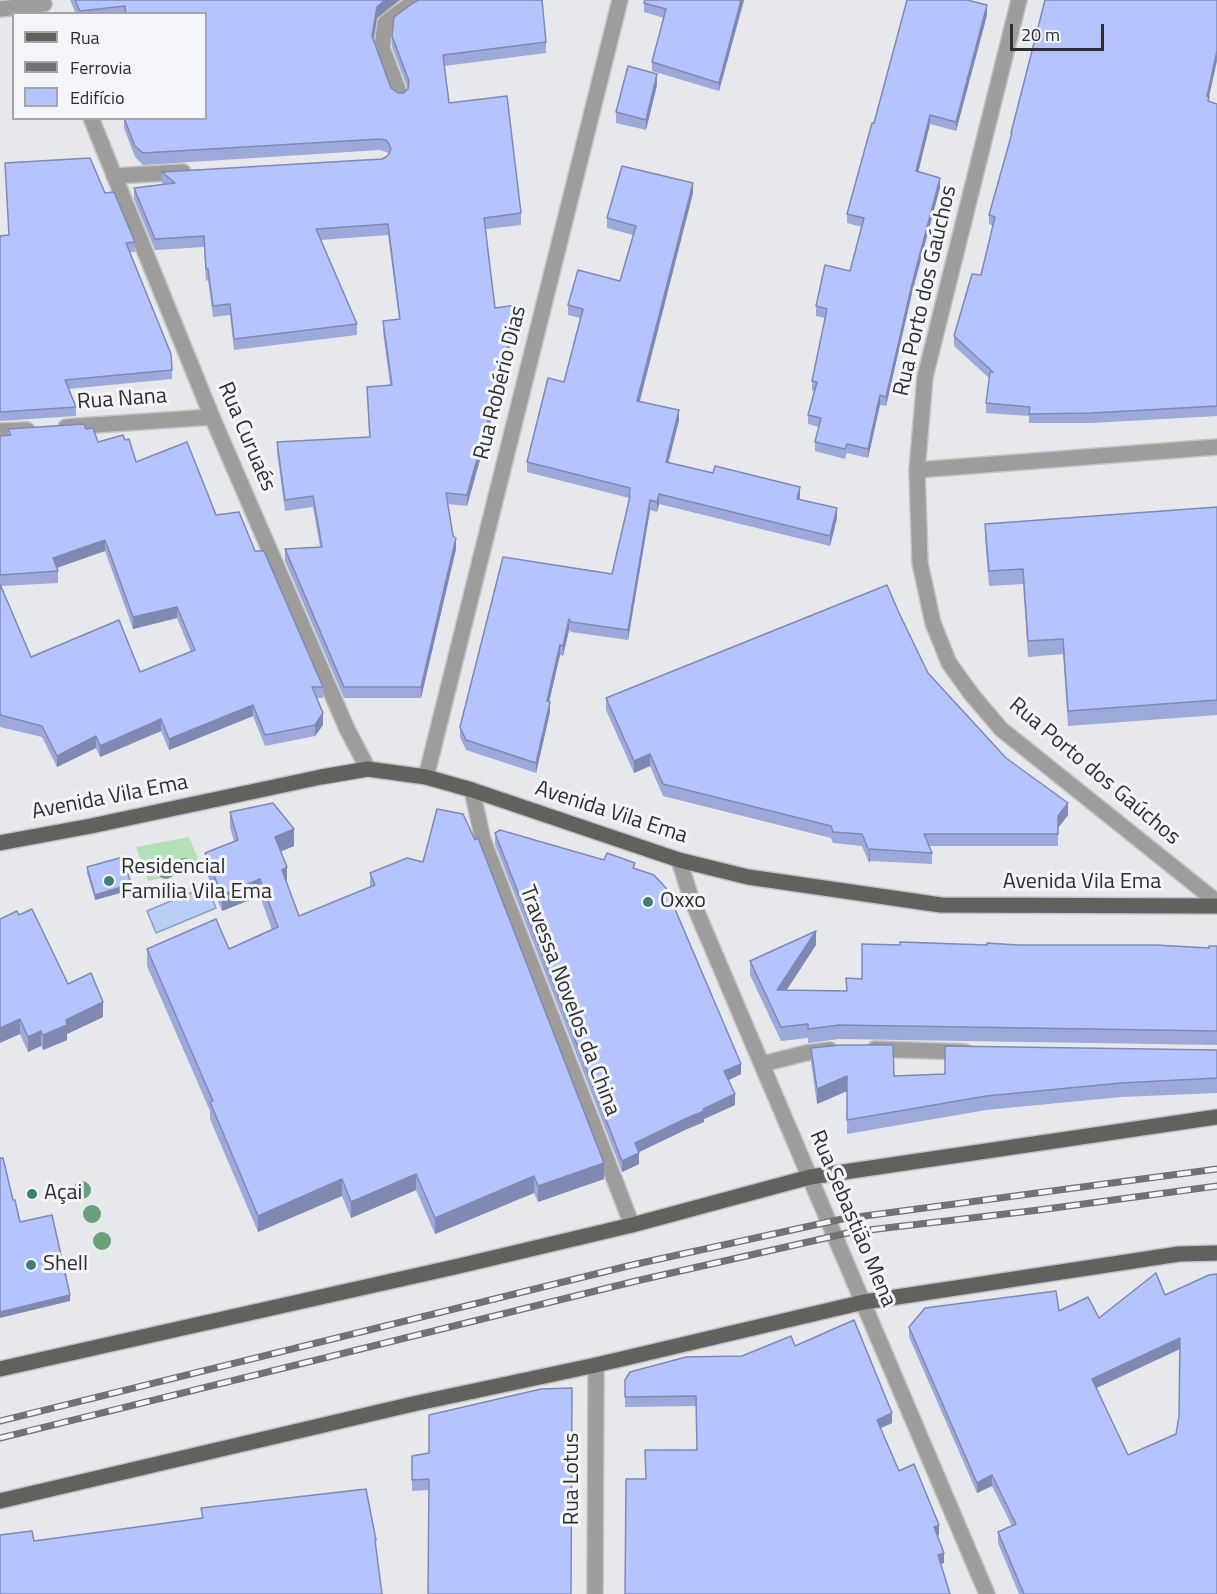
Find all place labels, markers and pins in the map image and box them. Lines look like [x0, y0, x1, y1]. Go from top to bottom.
place label: Residencial Familia Vila Ema [121, 855, 272, 906]
marker: Residencial Familia Vila Ema [102, 874, 116, 888]
place label: Oxxo [660, 889, 706, 915]
marker: Oxxo [641, 895, 655, 909]
place label: Açai [44, 1181, 82, 1207]
marker: Açai [25, 1187, 39, 1201]
place label: Shell [43, 1252, 88, 1278]
marker: Shell [24, 1258, 38, 1272]

